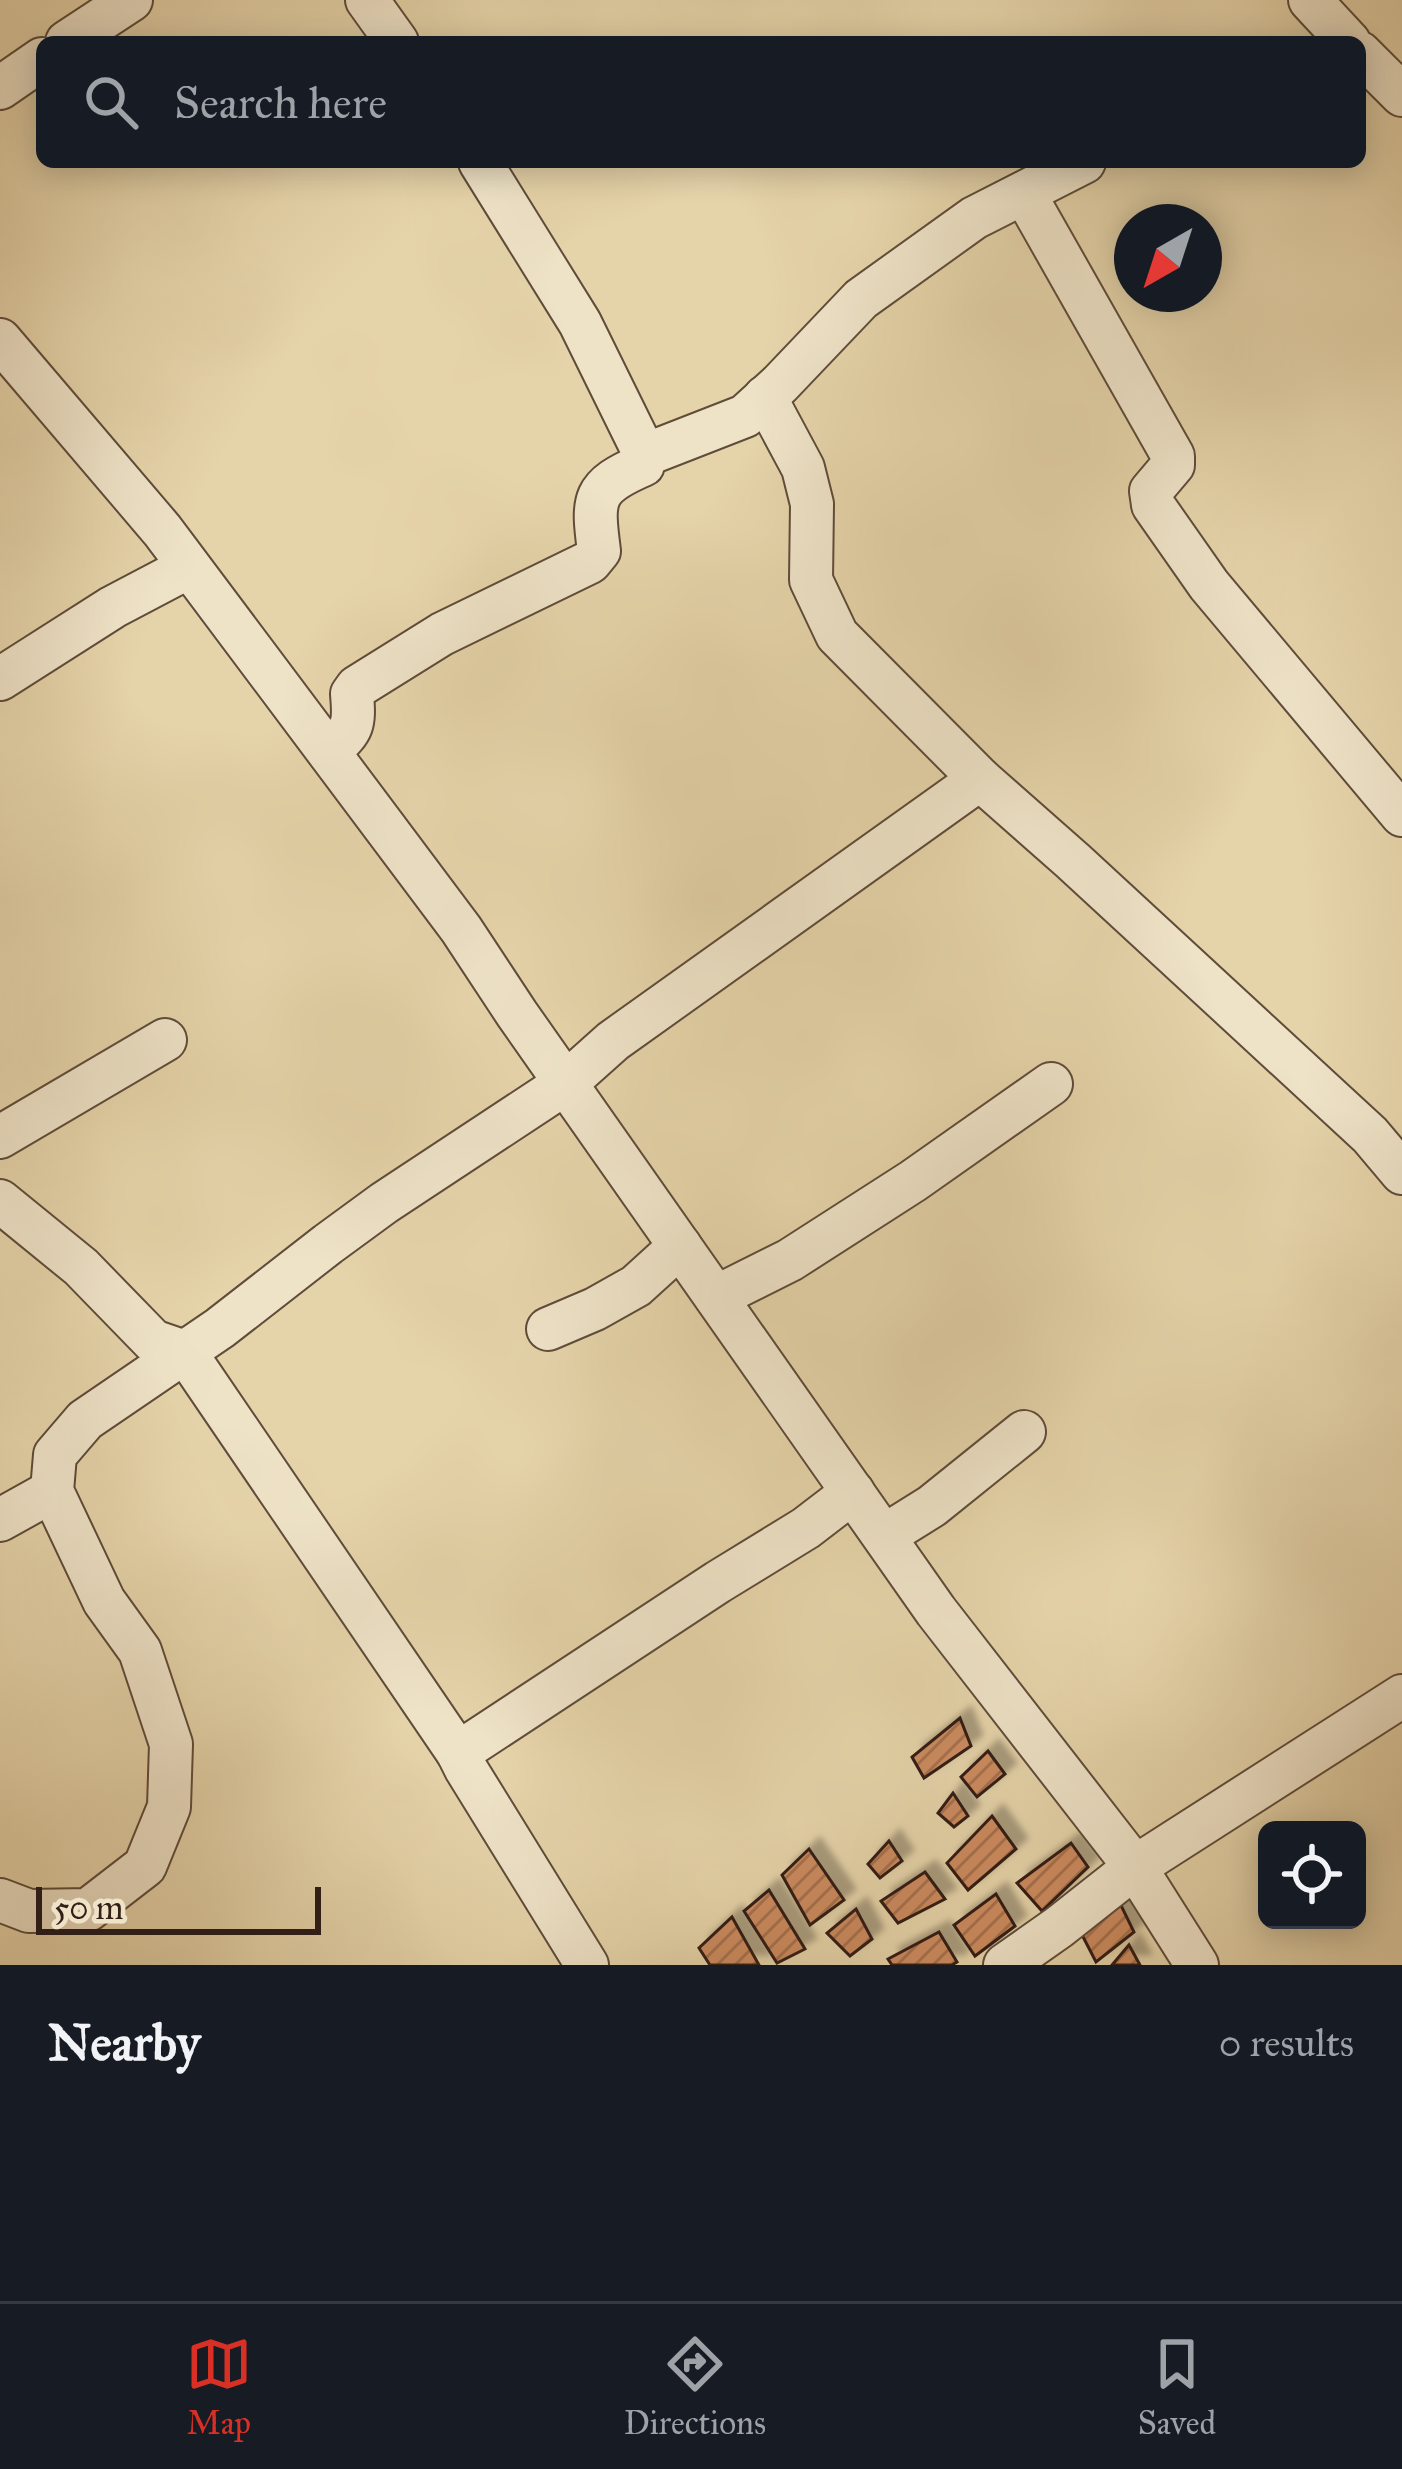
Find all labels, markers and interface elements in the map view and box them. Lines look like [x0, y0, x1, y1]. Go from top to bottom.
search box [36, 36, 1366, 168]
icon: search [78, 69, 144, 135]
text: Search here [174, 75, 387, 130]
north arrow [1114, 204, 1222, 312]
map controls [1258, 1821, 1366, 1929]
button: locate [1258, 1821, 1366, 1929]
scale bar [36, 1881, 321, 1934]
text: 50 m [54, 1888, 123, 1928]
text: Nearby [48, 2012, 200, 2074]
text: 0 results [1219, 2019, 1354, 2067]
tab: Map [186, 2331, 252, 2443]
tab: Directions [624, 2331, 766, 2443]
tab: Saved [1138, 2331, 1216, 2443]

